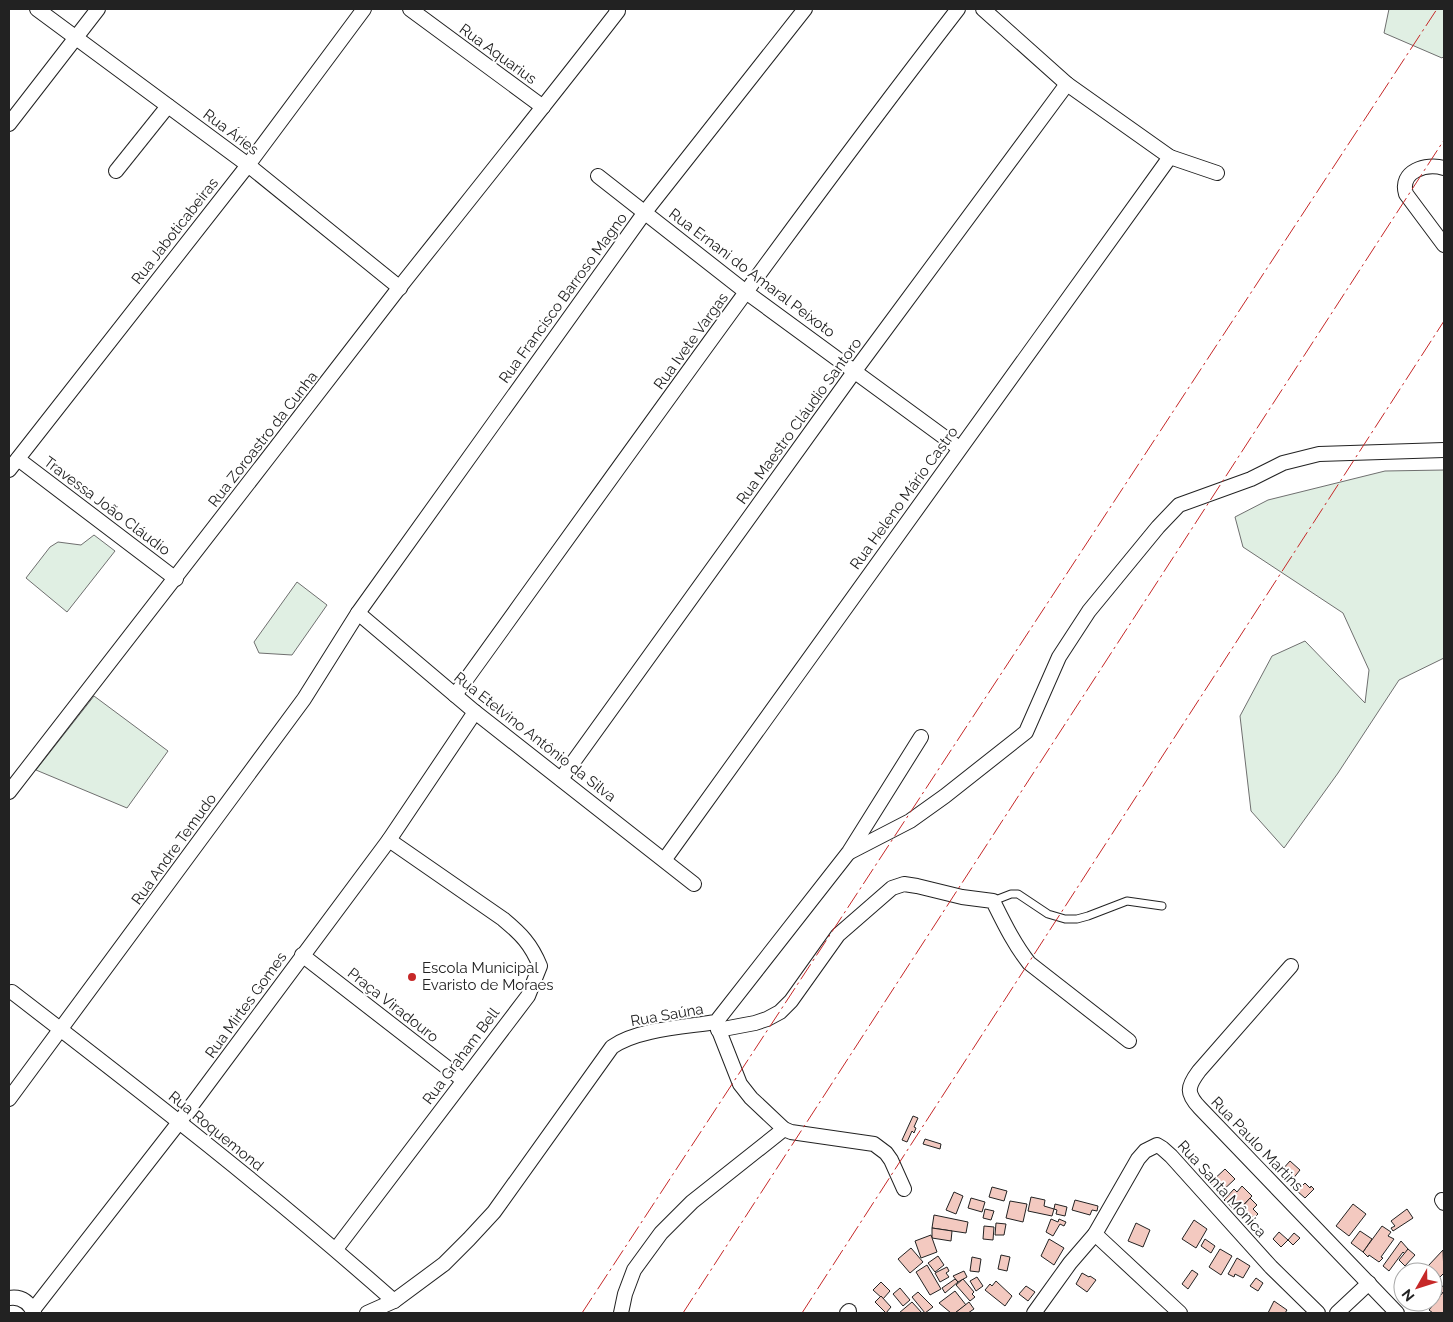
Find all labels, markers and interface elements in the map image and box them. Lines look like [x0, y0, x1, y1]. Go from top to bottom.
street label: Rua Aquarius [456, 20, 540, 88]
street label: Rua Áries [200, 105, 262, 159]
street label: Rua Jaboticabeiras [128, 174, 222, 288]
street label: Rua Ernani do Amaral Peixoto [665, 205, 839, 341]
street label: Rua Francisco Barroso Magno [495, 209, 631, 387]
street label: Rua Ivete Vargas [650, 289, 732, 393]
street label: Rua Maestro Cláudio Santoro [733, 334, 865, 508]
street label: Rua Zoroastro da Cunha [204, 368, 322, 510]
street label: Rua Heleno Mário Castro [846, 423, 962, 573]
street label: Travessa João Cláudio [40, 453, 174, 559]
street label: Rua Etelvino Antônio da Silva [451, 668, 619, 806]
street label: Rua Andre Temudo [128, 790, 220, 908]
street label: Rua Mirtes Gomes [202, 949, 290, 1061]
place label: Escola Municipal Evaristo de Moraes [422, 959, 554, 994]
street label: Praça Viradouro [344, 964, 442, 1046]
marker: Escola Municipal Evaristo de Moraes [406, 971, 418, 983]
street label: Rua Saúna [629, 1000, 705, 1030]
street label: Rua Graham Bell [419, 1003, 504, 1108]
street label: Rua Roquemond [165, 1087, 267, 1175]
street label: Rua Paulo Martins [1207, 1093, 1307, 1195]
street label: Rua Santa Mônica [1174, 1137, 1270, 1241]
north arrow [1393, 1262, 1443, 1312]
text: N [1398, 1286, 1417, 1304]

